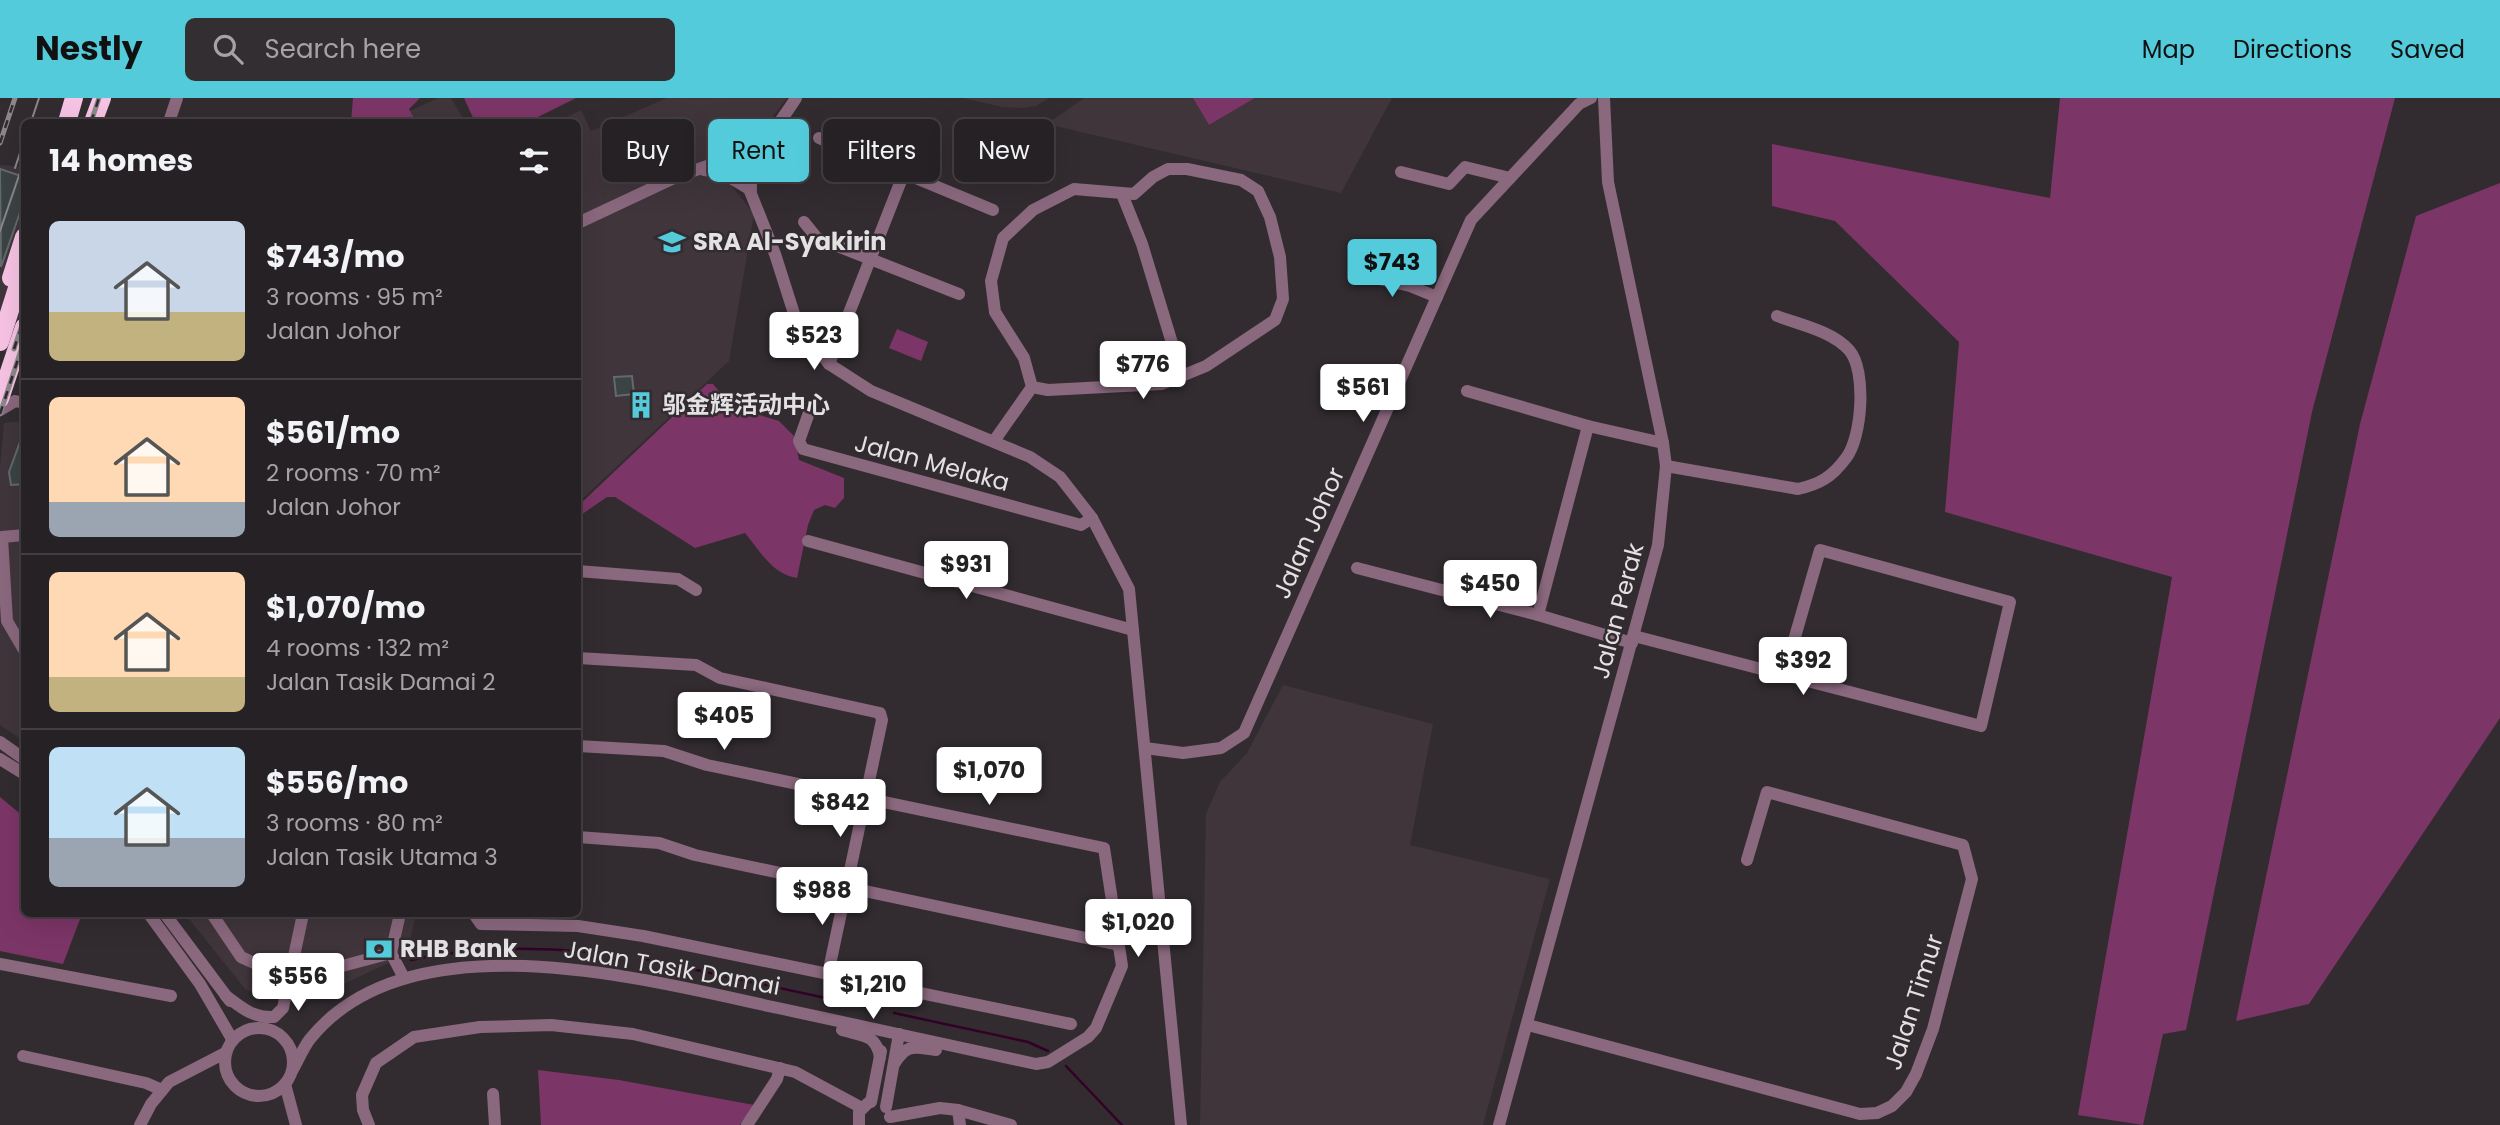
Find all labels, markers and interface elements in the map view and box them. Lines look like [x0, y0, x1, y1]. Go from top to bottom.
search box [185, 18, 675, 81]
text: Nestly [35, 25, 143, 72]
icon: search [209, 30, 247, 68]
text: Search here [265, 31, 421, 67]
text: Map [2142, 33, 2195, 66]
text: Directions [2233, 33, 2352, 66]
text: Saved [2390, 33, 2465, 66]
chip: Buy [602, 119, 694, 182]
chip: Rent [708, 119, 809, 182]
chip: Filters [823, 119, 940, 182]
chip: New [954, 119, 1054, 182]
text: 14 homes [49, 139, 193, 182]
icon: filters [515, 142, 553, 180]
place label: SRA Al-Syakirin [693, 225, 887, 258]
school or university icon: SRA Al-Syakirin [657, 227, 687, 257]
text: $743/mo [266, 235, 405, 278]
pin: $743 [1351, 240, 1433, 299]
text: $743 [1364, 246, 1420, 278]
icon: home [105, 249, 189, 333]
text: 3 rooms · 95 m² [266, 281, 443, 313]
pin: $523 [773, 313, 855, 372]
text: Jalan Johor [266, 315, 401, 347]
text: $523 [785, 319, 843, 351]
pin: $776 [1102, 342, 1184, 401]
text: $776 [1116, 348, 1170, 380]
pin: $561 [1322, 364, 1404, 424]
text: $561 [1336, 371, 1390, 403]
place label: 邬金辉活动中心 [662, 388, 830, 421]
building icon: 邬金辉活动中心 [626, 390, 656, 420]
text: $561/mo [266, 411, 400, 454]
icon: home [105, 425, 189, 509]
street label: Jalan Melaka [851, 426, 1013, 499]
text: 2 rooms · 70 m² [266, 457, 441, 489]
street label: Jalan Johor [1265, 462, 1352, 604]
text: Jalan Johor [266, 491, 401, 523]
street label: Jalan Perak [1584, 539, 1652, 682]
pin: $931 [925, 542, 1007, 601]
text: $931 [940, 548, 992, 580]
pin: $450 [1449, 560, 1531, 620]
text: $450 [1460, 567, 1520, 599]
text: $1,070/mo [266, 586, 425, 629]
icon: home [105, 600, 189, 684]
text: 4 rooms · 132 m² [266, 632, 449, 664]
pin: $392 [1762, 638, 1844, 697]
text: $392 [1775, 644, 1831, 676]
text: Jalan Tasik Damai 2 [266, 666, 496, 698]
pin: $405 [683, 692, 765, 752]
text: $405 [694, 699, 754, 731]
pin: $1,070 [932, 748, 1046, 807]
text: $1,070 [953, 754, 1025, 786]
text: $556/mo [266, 761, 408, 804]
icon: home [105, 775, 189, 859]
pin: $842 [799, 780, 881, 839]
text: $842 [811, 786, 869, 818]
text: 3 rooms · 80 m² [266, 807, 443, 839]
text: Jalan Tasik Utama 3 [266, 841, 498, 873]
pin: $988 [781, 868, 863, 927]
text: $988 [792, 874, 852, 906]
pin: $1,020 [1081, 900, 1195, 959]
text: $1,020 [1101, 906, 1175, 938]
street label: Jalan Timur [1876, 930, 1951, 1074]
place label: RHB Bank [400, 932, 517, 965]
street label: Jalan Tasik Damai [561, 932, 783, 1003]
bank icon: RHB Bank [364, 934, 394, 964]
pin: $556 [257, 954, 339, 1013]
text: $556 [268, 960, 328, 992]
pin: $1,210 [816, 962, 930, 1021]
text: $1,210 [839, 968, 907, 1000]

